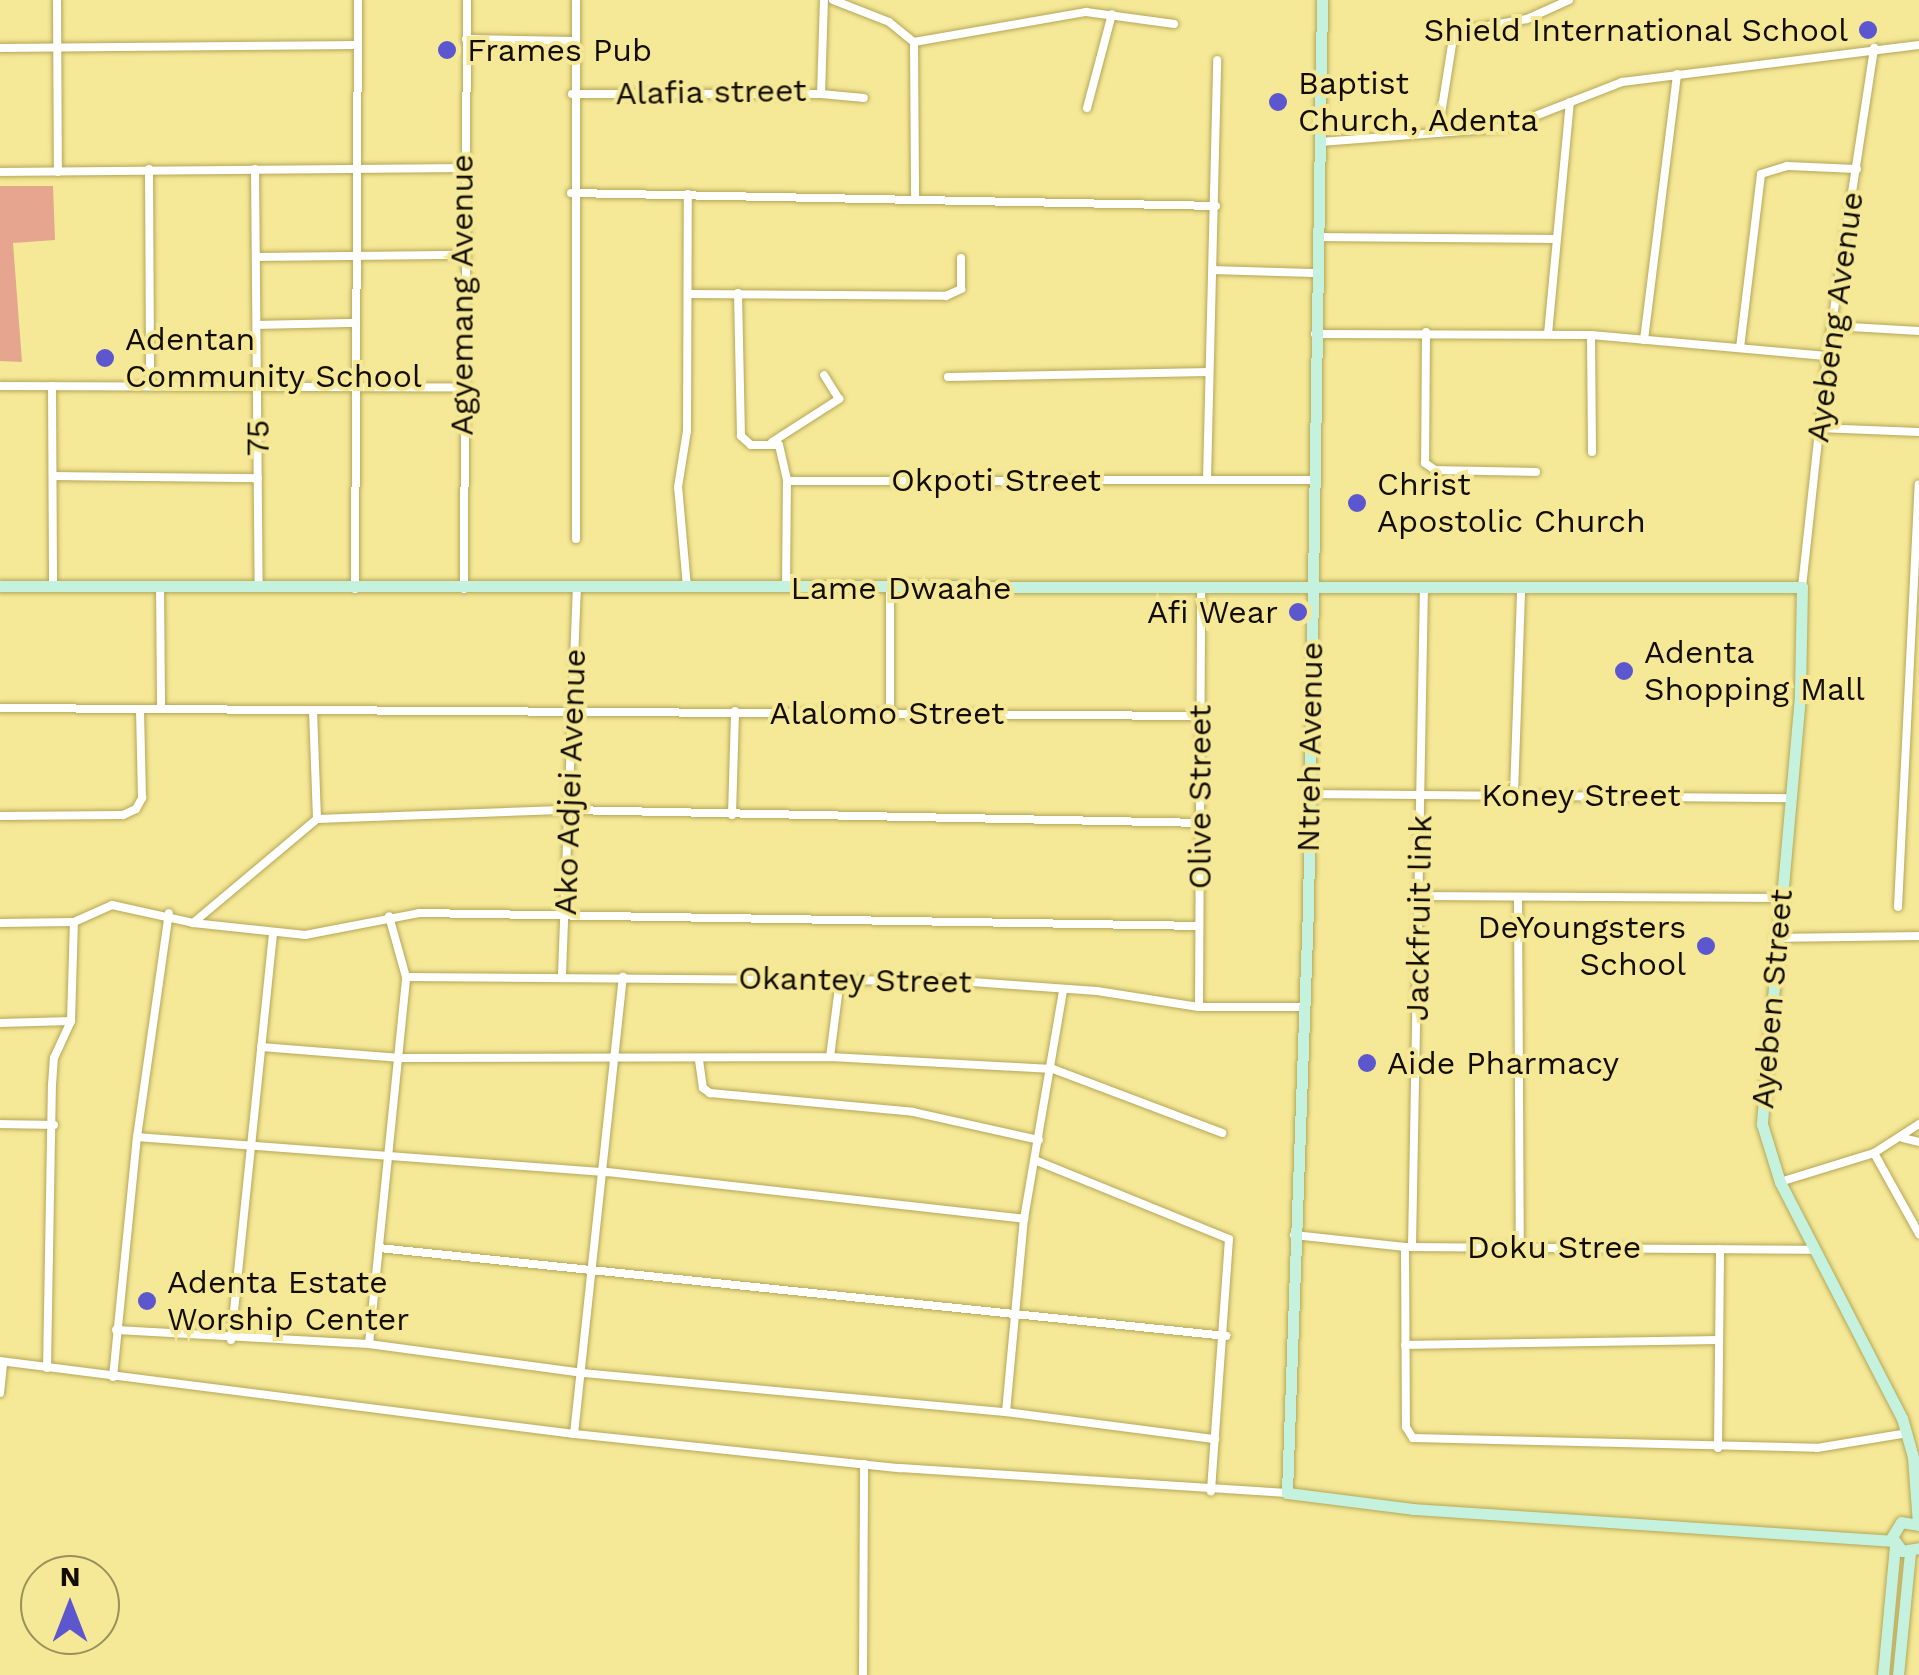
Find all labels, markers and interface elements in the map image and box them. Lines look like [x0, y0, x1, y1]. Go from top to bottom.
place label: Shield International School [1423, 11, 1848, 49]
marker: Shield International School [1857, 19, 1879, 41]
place label: Frames Pub [467, 31, 652, 69]
marker: Frames Pub [436, 39, 458, 61]
place label: Baptist Church, Adenta [1298, 65, 1540, 140]
street label: Alafia street [615, 71, 807, 113]
marker: Baptist Church, Adenta [1267, 91, 1289, 113]
street label: Agyemang Avenue [443, 154, 481, 436]
street label: Ayebeng Avenue [1798, 189, 1872, 445]
place label: Adentan Community School [125, 321, 422, 396]
marker: Adentan Community School [94, 347, 116, 369]
street label: 75 [239, 420, 277, 456]
street label: Okpoti Street [891, 461, 1101, 499]
place label: Christ Apostolic Church [1377, 466, 1646, 541]
marker: Christ Apostolic Church [1346, 492, 1368, 514]
street label: Lame Dwaahe [791, 569, 1011, 607]
place label: Afi Wear [1146, 593, 1278, 631]
marker: Afi Wear [1287, 601, 1309, 623]
place label: Adenta Shopping Mall [1644, 634, 1865, 709]
street label: Ntreh Avenue [1289, 641, 1331, 853]
street label: Ako Adjei Avenue [546, 647, 594, 917]
marker: Adenta Shopping Mall [1613, 660, 1635, 682]
street label: Alalomo Street [770, 694, 1004, 732]
street label: Olive Street [1181, 705, 1219, 889]
street label: Koney Street [1481, 776, 1681, 814]
street label: Jackfruit link [1398, 815, 1440, 1021]
street label: Ayeben Street [1743, 888, 1801, 1110]
place label: DeYoungsters School [1477, 909, 1686, 984]
marker: DeYoungsters School [1695, 935, 1717, 957]
street label: Okantey Street [738, 959, 972, 1001]
place label: Aide Pharmacy [1387, 1044, 1619, 1082]
marker: Aide Pharmacy [1356, 1052, 1378, 1074]
street label: Doku Stree [1467, 1228, 1641, 1266]
place label: Adenta Estate Worship Center [167, 1264, 409, 1339]
marker: Adenta Estate Worship Center [136, 1290, 158, 1312]
north arrow [20, 1555, 120, 1655]
text: N [60, 1560, 80, 1593]

